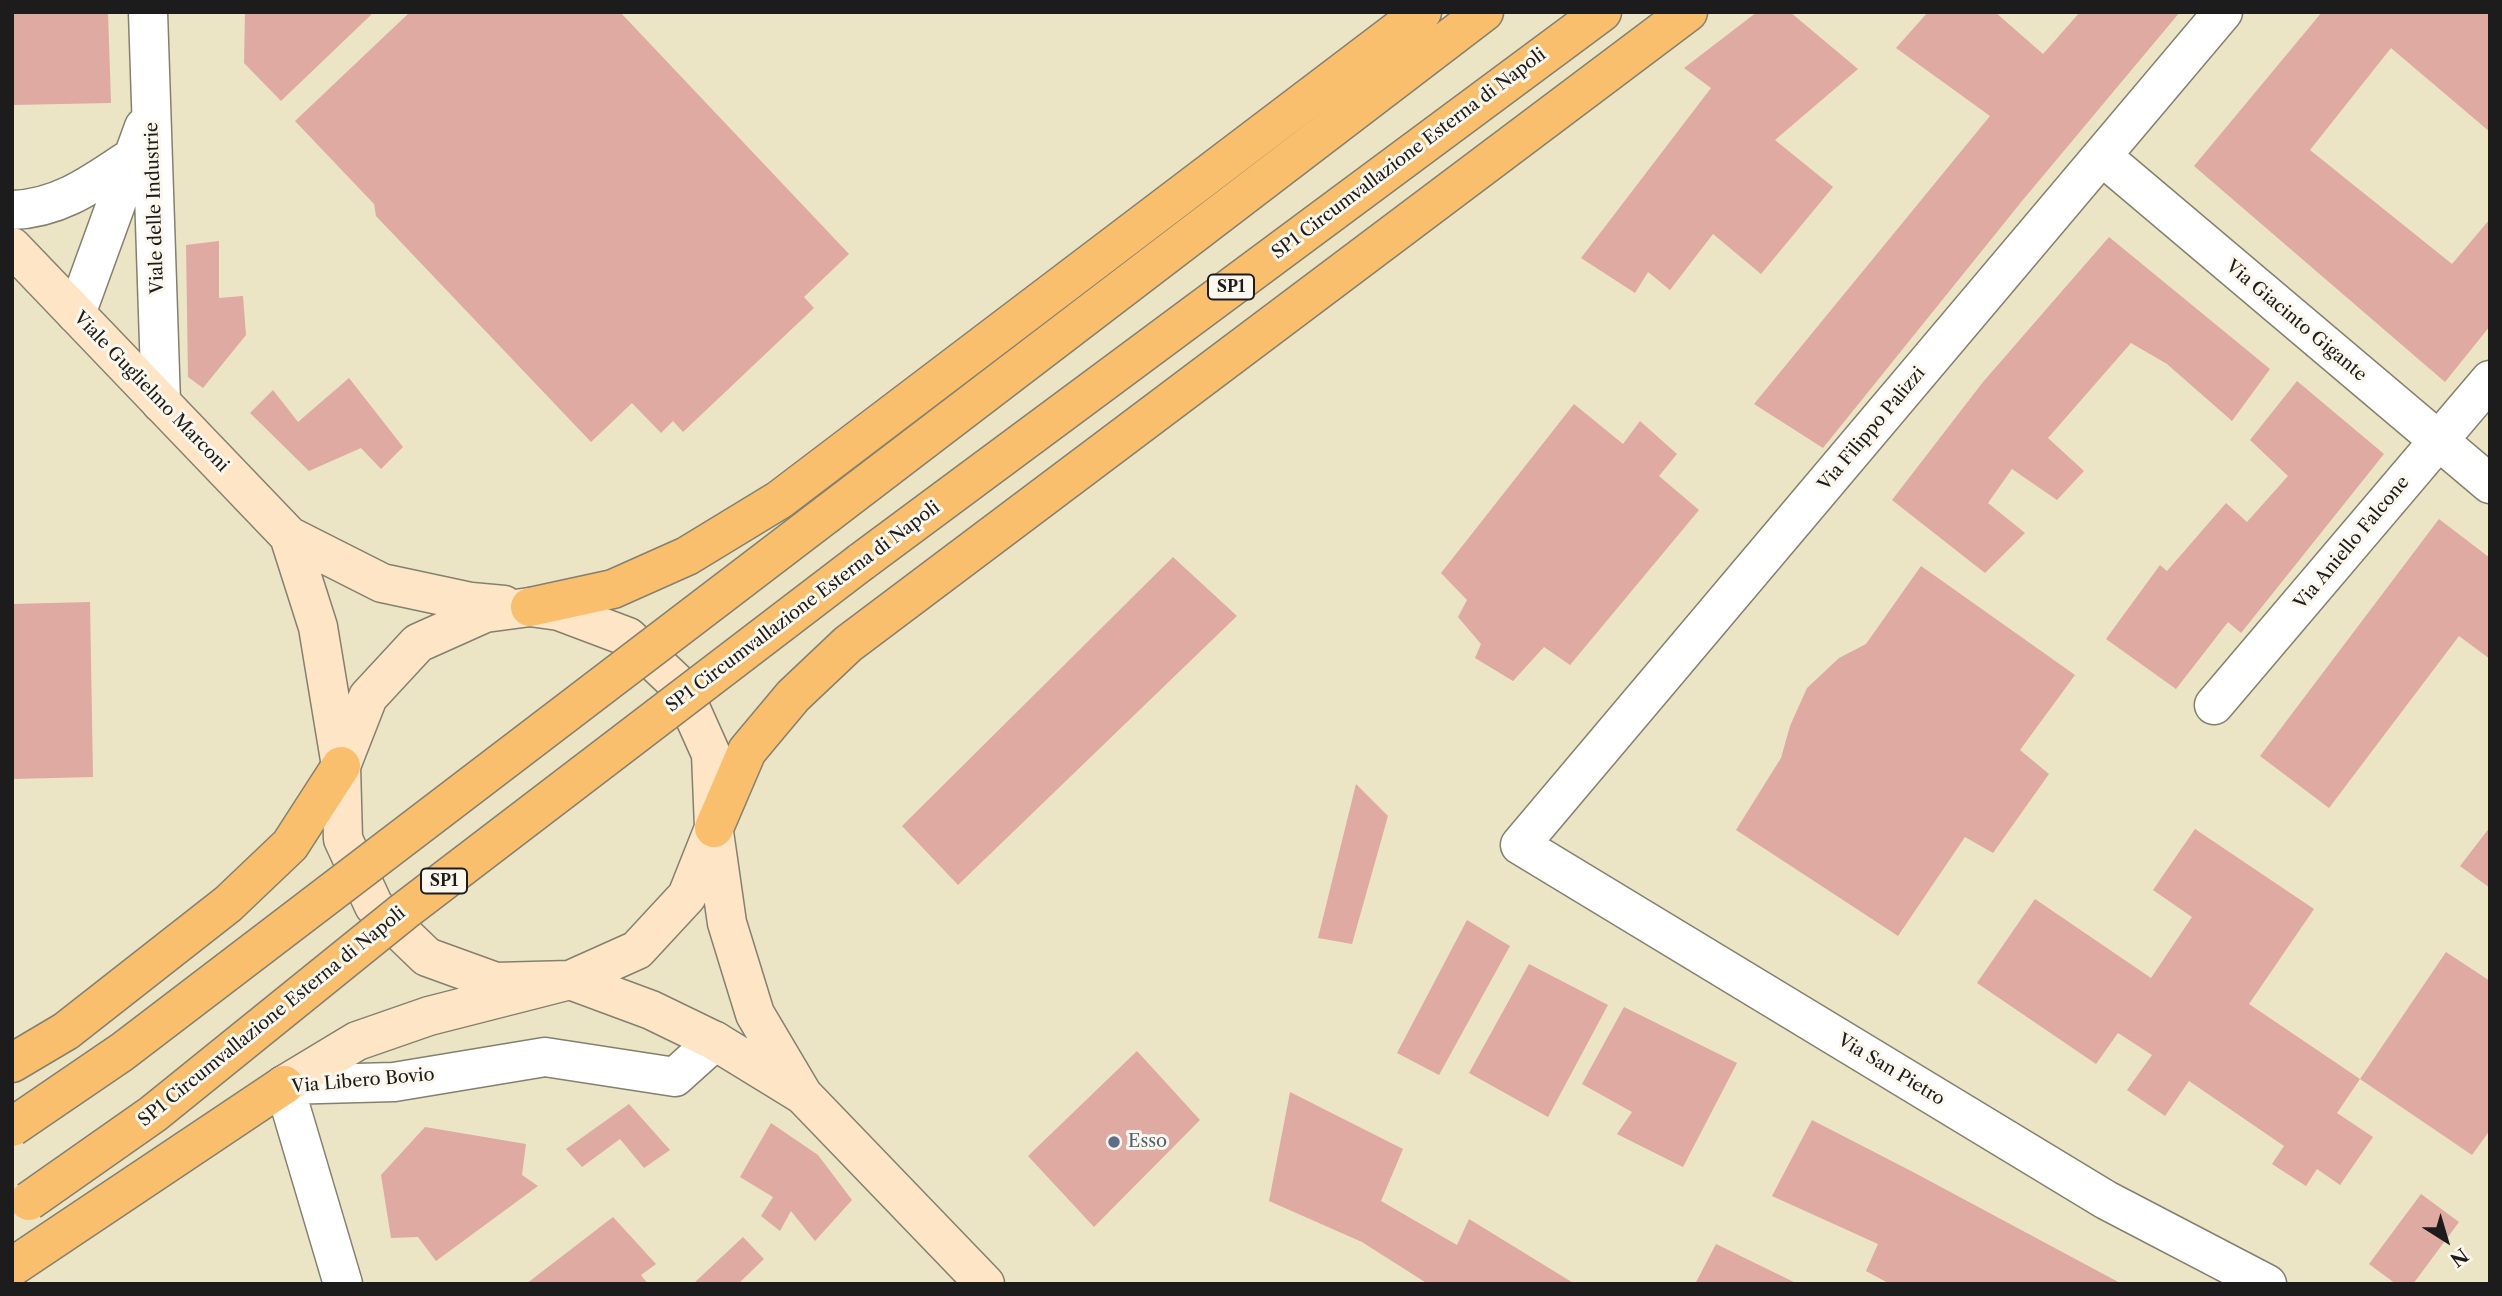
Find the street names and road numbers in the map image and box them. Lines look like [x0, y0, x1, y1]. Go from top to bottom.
street label: SP1 Circumvallazione Esterna di Napoli [1268, 44, 1550, 264]
street label: Viale delle Industrie [141, 122, 169, 294]
street label: Via Giacinto Gigante [2221, 256, 2371, 386]
road number: SP1 [1208, 274, 1254, 300]
street label: Viale Guglielmo Marconi [69, 307, 233, 477]
street label: Via Filippo Palizzi [1814, 363, 1930, 495]
street label: Via Aniello Falcone [2290, 472, 2414, 614]
street label: SP1 Circumvallazione Esterna di Napoli [662, 497, 944, 717]
road number: SP1 [421, 868, 467, 894]
street label: SP1 Circumvallazione Esterna di Napoli [134, 902, 410, 1132]
street label: Via San Pietro [1833, 1030, 1949, 1110]
street label: Via Libero Bovio [291, 1064, 435, 1098]

